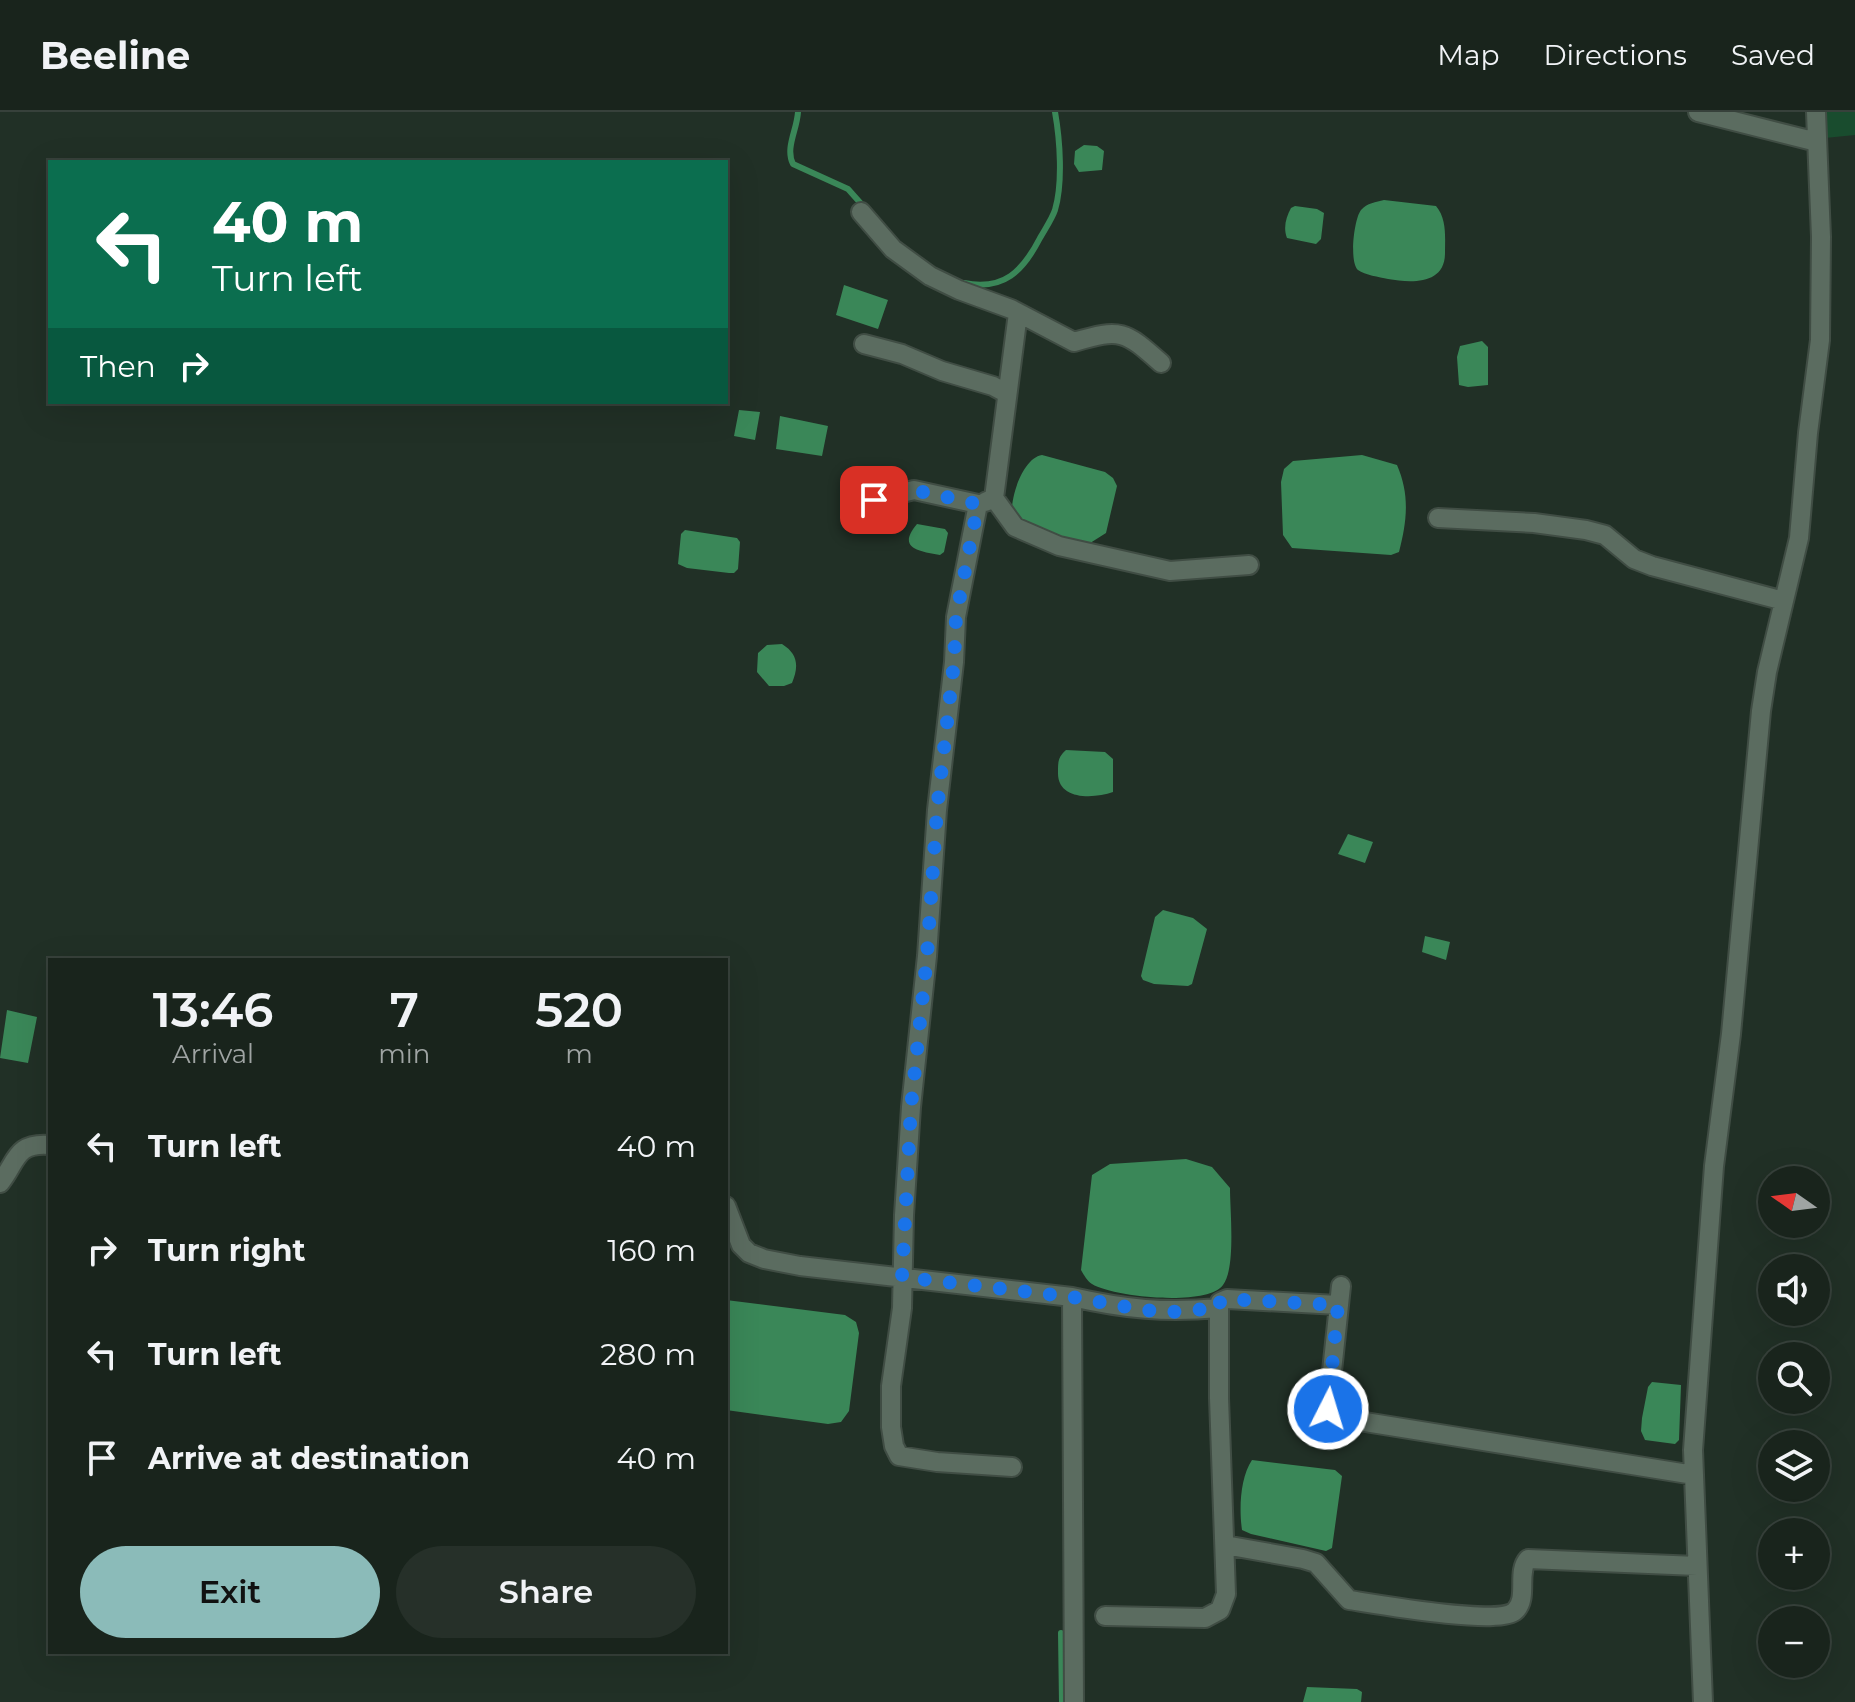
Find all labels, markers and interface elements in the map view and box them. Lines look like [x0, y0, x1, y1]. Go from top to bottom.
text: Beeline [40, 32, 190, 79]
text: Map [1437, 38, 1499, 72]
text: Directions [1543, 38, 1687, 72]
text: Saved [1731, 38, 1815, 72]
text: 40 m [212, 188, 363, 256]
icon: left [80, 192, 184, 296]
text: Turn left [212, 256, 363, 300]
icon: right [172, 344, 216, 388]
text: Then [80, 348, 156, 385]
pin [840, 466, 908, 534]
icon: arrive [852, 478, 896, 522]
text: 13:46 [153, 981, 273, 1039]
text: 7 [390, 981, 419, 1039]
text: 520 [535, 981, 623, 1039]
text: Arrival [172, 1038, 254, 1070]
text: min [378, 1038, 430, 1070]
text: m [565, 1038, 593, 1070]
icon: left [80, 1124, 124, 1168]
text: Turn left [148, 1128, 281, 1165]
text: 40 m [617, 1128, 696, 1165]
north arrow [1758, 1166, 1830, 1238]
map controls [1758, 1166, 1830, 1678]
icon: right [80, 1228, 124, 1272]
text: Turn right [148, 1232, 305, 1269]
text: 160 m [607, 1232, 696, 1269]
button: sound [1758, 1254, 1830, 1326]
icon: left [80, 1332, 124, 1376]
text: Turn left [148, 1336, 281, 1373]
text: 280 m [600, 1336, 696, 1373]
button: search [1758, 1342, 1830, 1414]
position arrow [1286, 1367, 1370, 1451]
button: layers [1758, 1430, 1830, 1502]
icon: arrive [80, 1436, 124, 1480]
text: Arrive at destination [148, 1440, 470, 1477]
text: 40 m [617, 1440, 696, 1477]
button: + [1758, 1518, 1830, 1590]
button: Exit [80, 1546, 380, 1638]
button: Share [396, 1546, 696, 1638]
button: − [1758, 1606, 1830, 1678]

